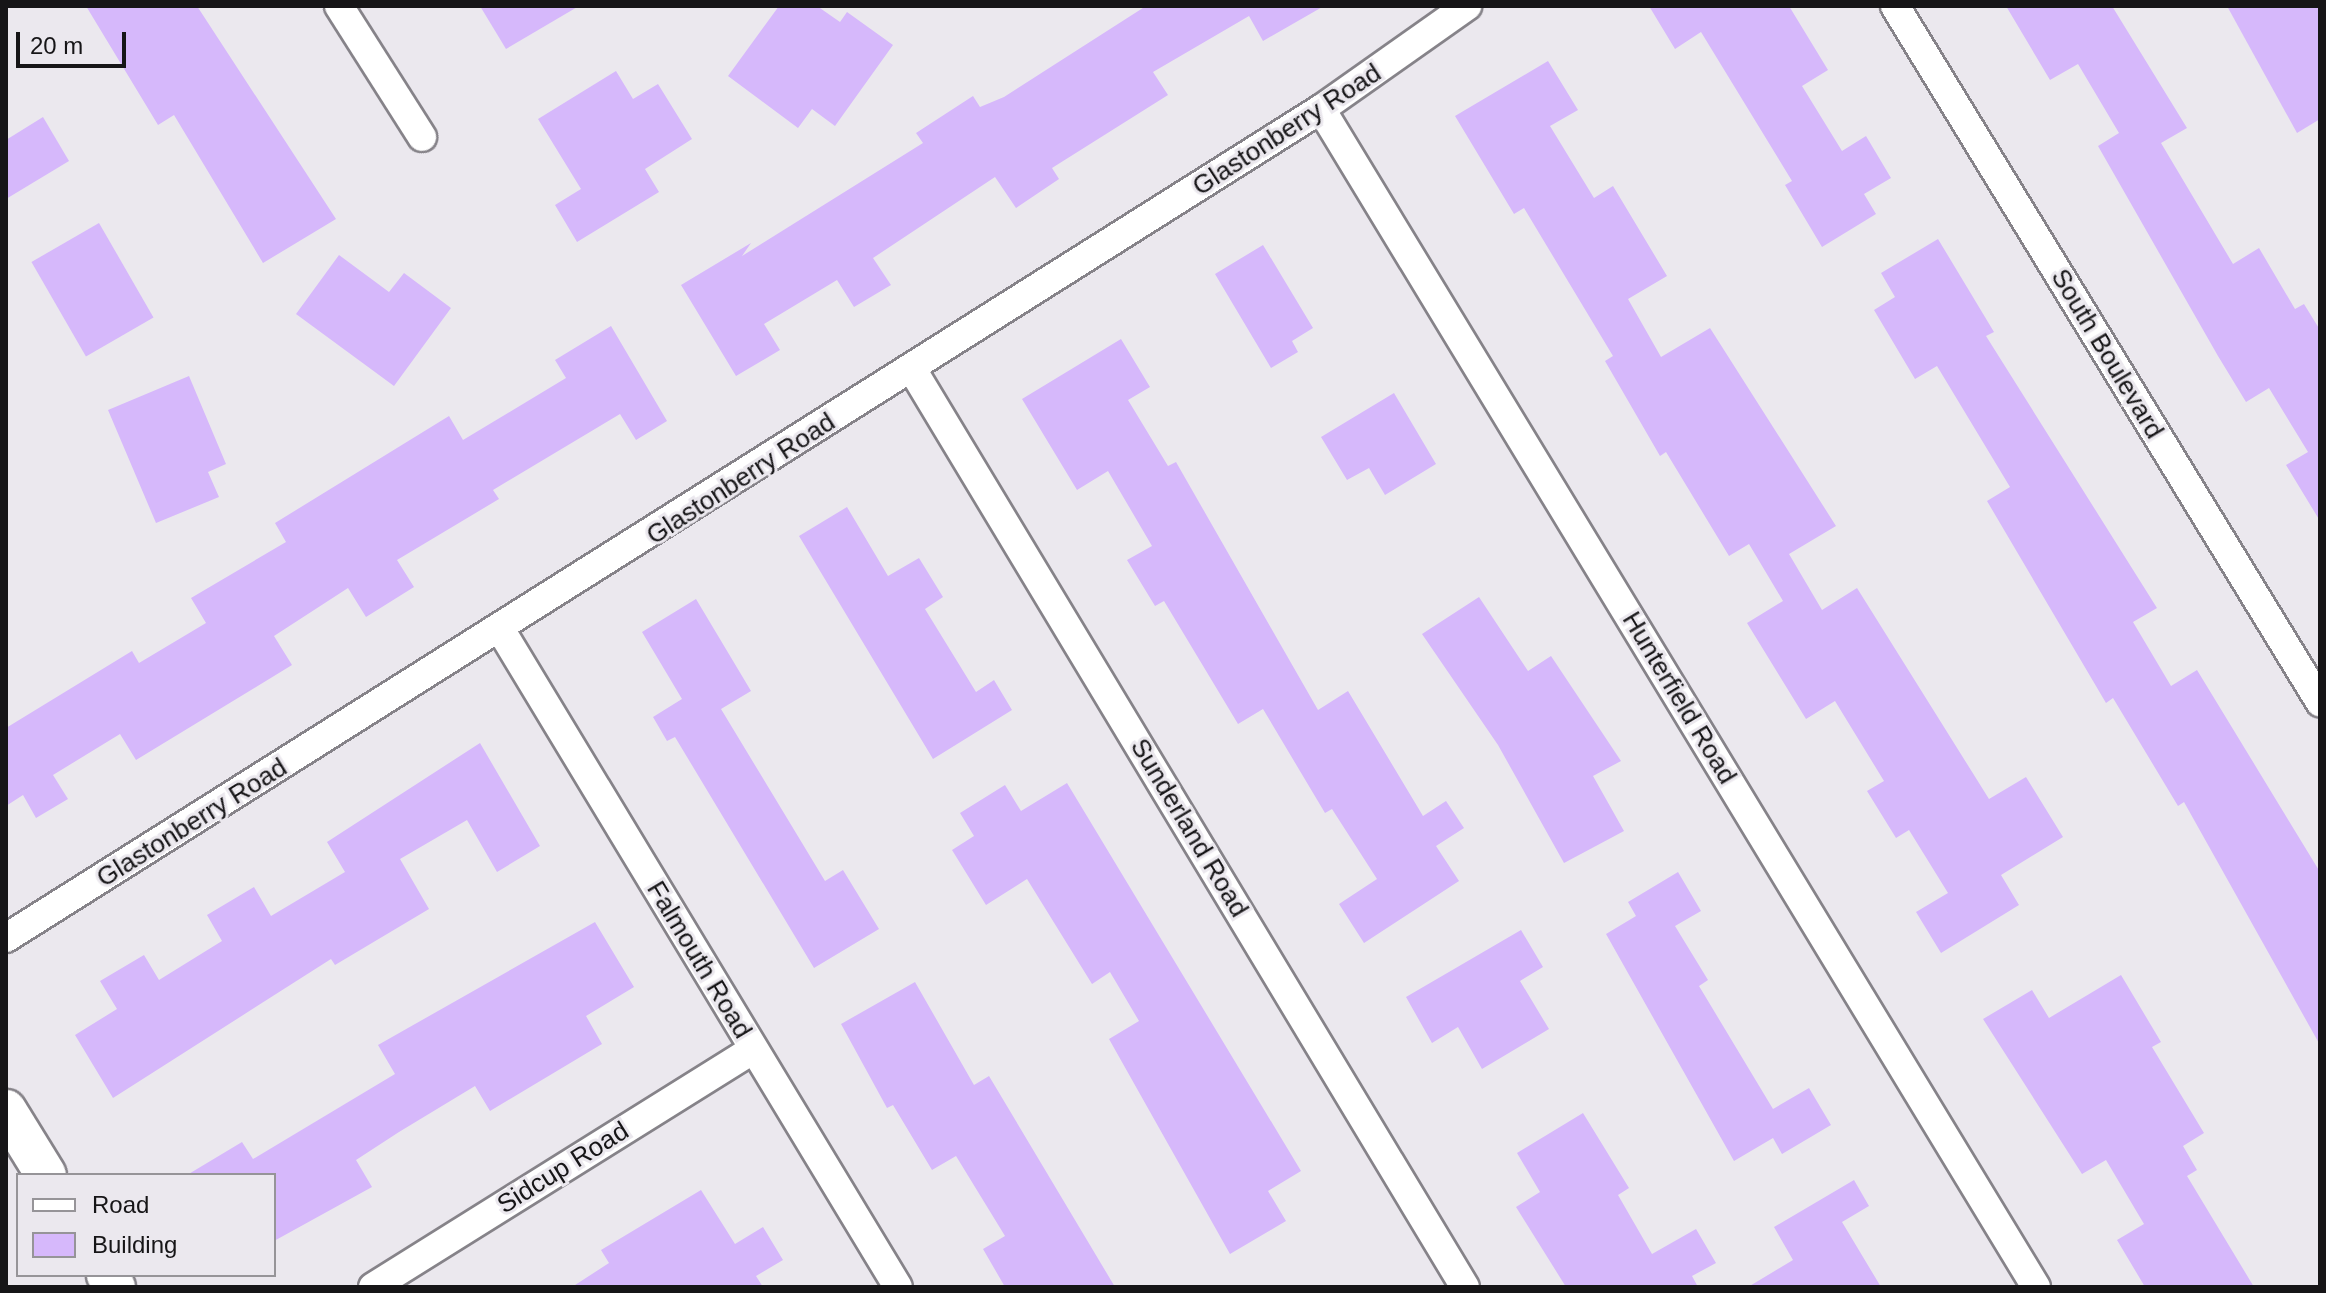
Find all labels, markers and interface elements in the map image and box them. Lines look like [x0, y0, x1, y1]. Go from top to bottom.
scale bar [20, 16, 130, 66]
text: 20 m [30, 32, 83, 59]
street label: Glastonberry Road [1187, 57, 1387, 203]
street label: South Boulevard [2044, 264, 2170, 444]
street label: Glastonberry Road [641, 406, 841, 552]
street label: Hunterfield Road [1615, 606, 1743, 790]
street label: Sunderland Road [1124, 733, 1254, 923]
street label: Glastonberry Road [91, 752, 293, 894]
street label: Falmouth Road [640, 876, 758, 1044]
street label: Sidcup Road [492, 1115, 634, 1221]
legend [16, 1173, 276, 1277]
text: Road [92, 1191, 149, 1218]
text: Building [92, 1231, 177, 1258]

